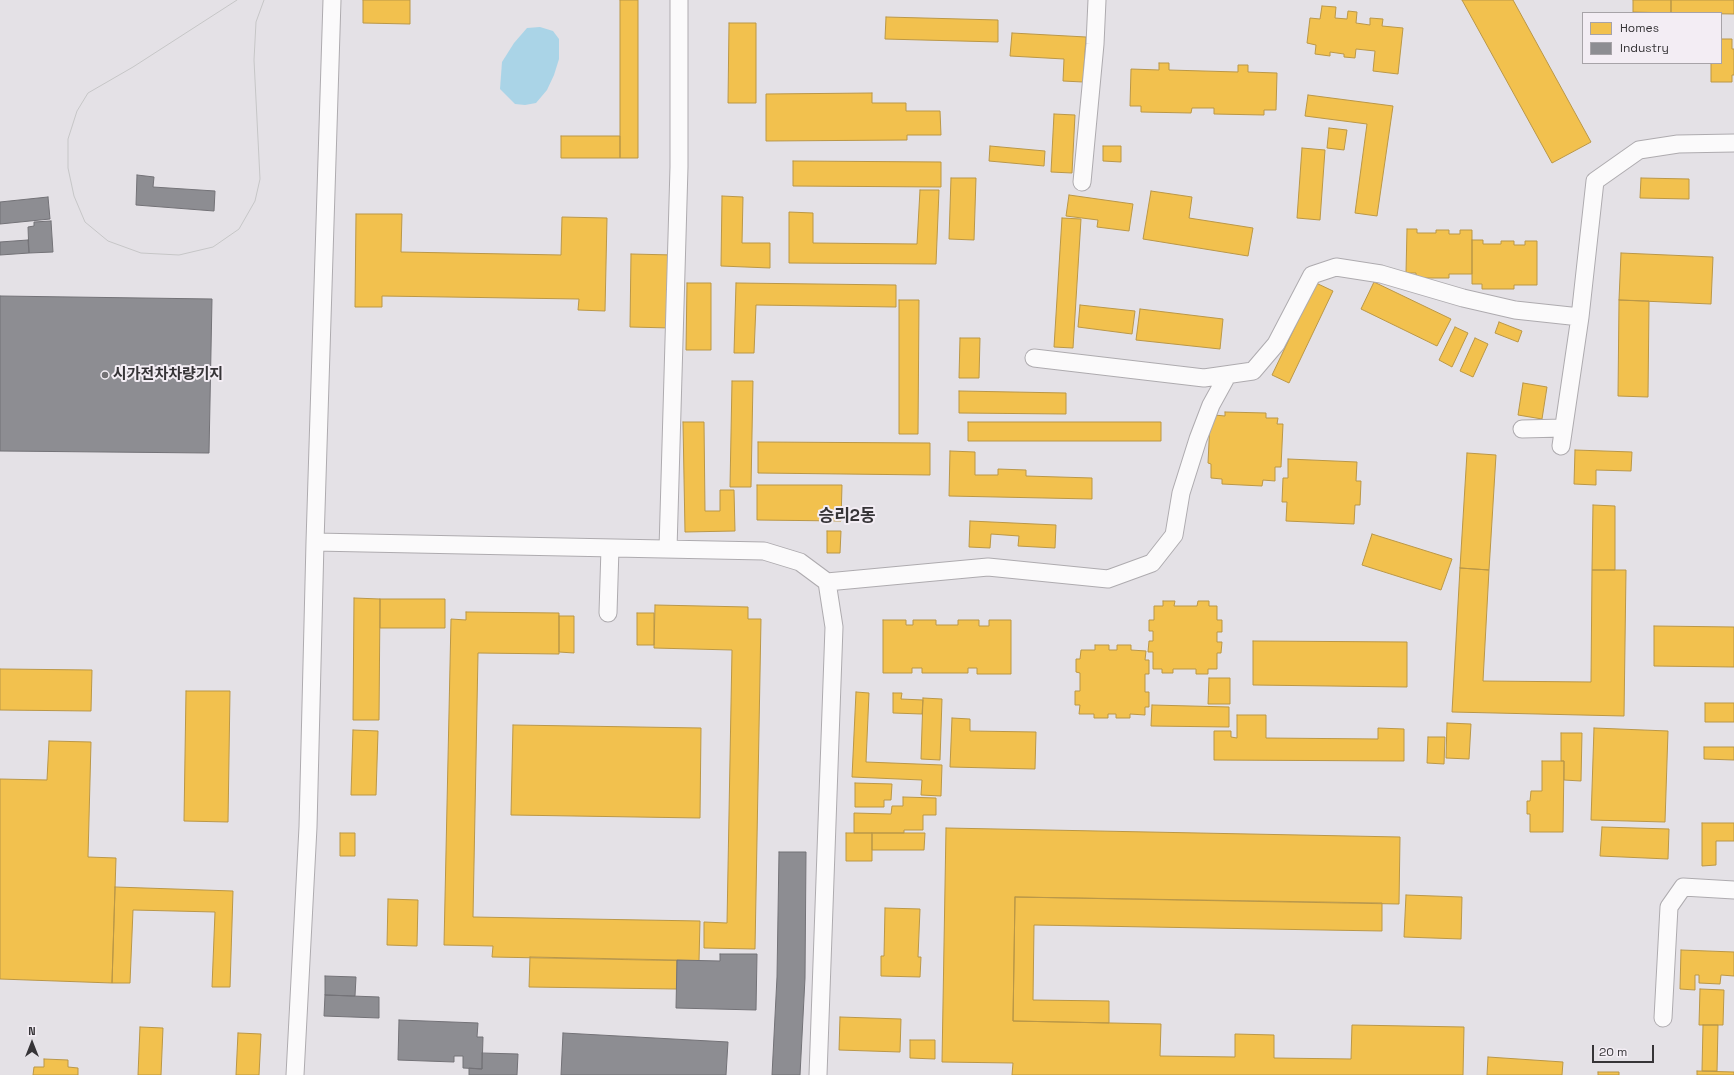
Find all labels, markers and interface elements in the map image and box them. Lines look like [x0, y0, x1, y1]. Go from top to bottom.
legend [1582, 12, 1722, 64]
text: Homes [1620, 20, 1659, 36]
text: Industry [1620, 40, 1669, 56]
place label: 시가전차차량기지 [113, 366, 223, 384]
marker: 시가전차차량기지 [100, 370, 110, 380]
district label: 승리2동 [818, 506, 876, 526]
north arrow [12, 1023, 52, 1063]
text: N [28, 1024, 36, 1038]
scale bar [1594, 1037, 1656, 1063]
text: 20 m [1599, 1044, 1627, 1060]

